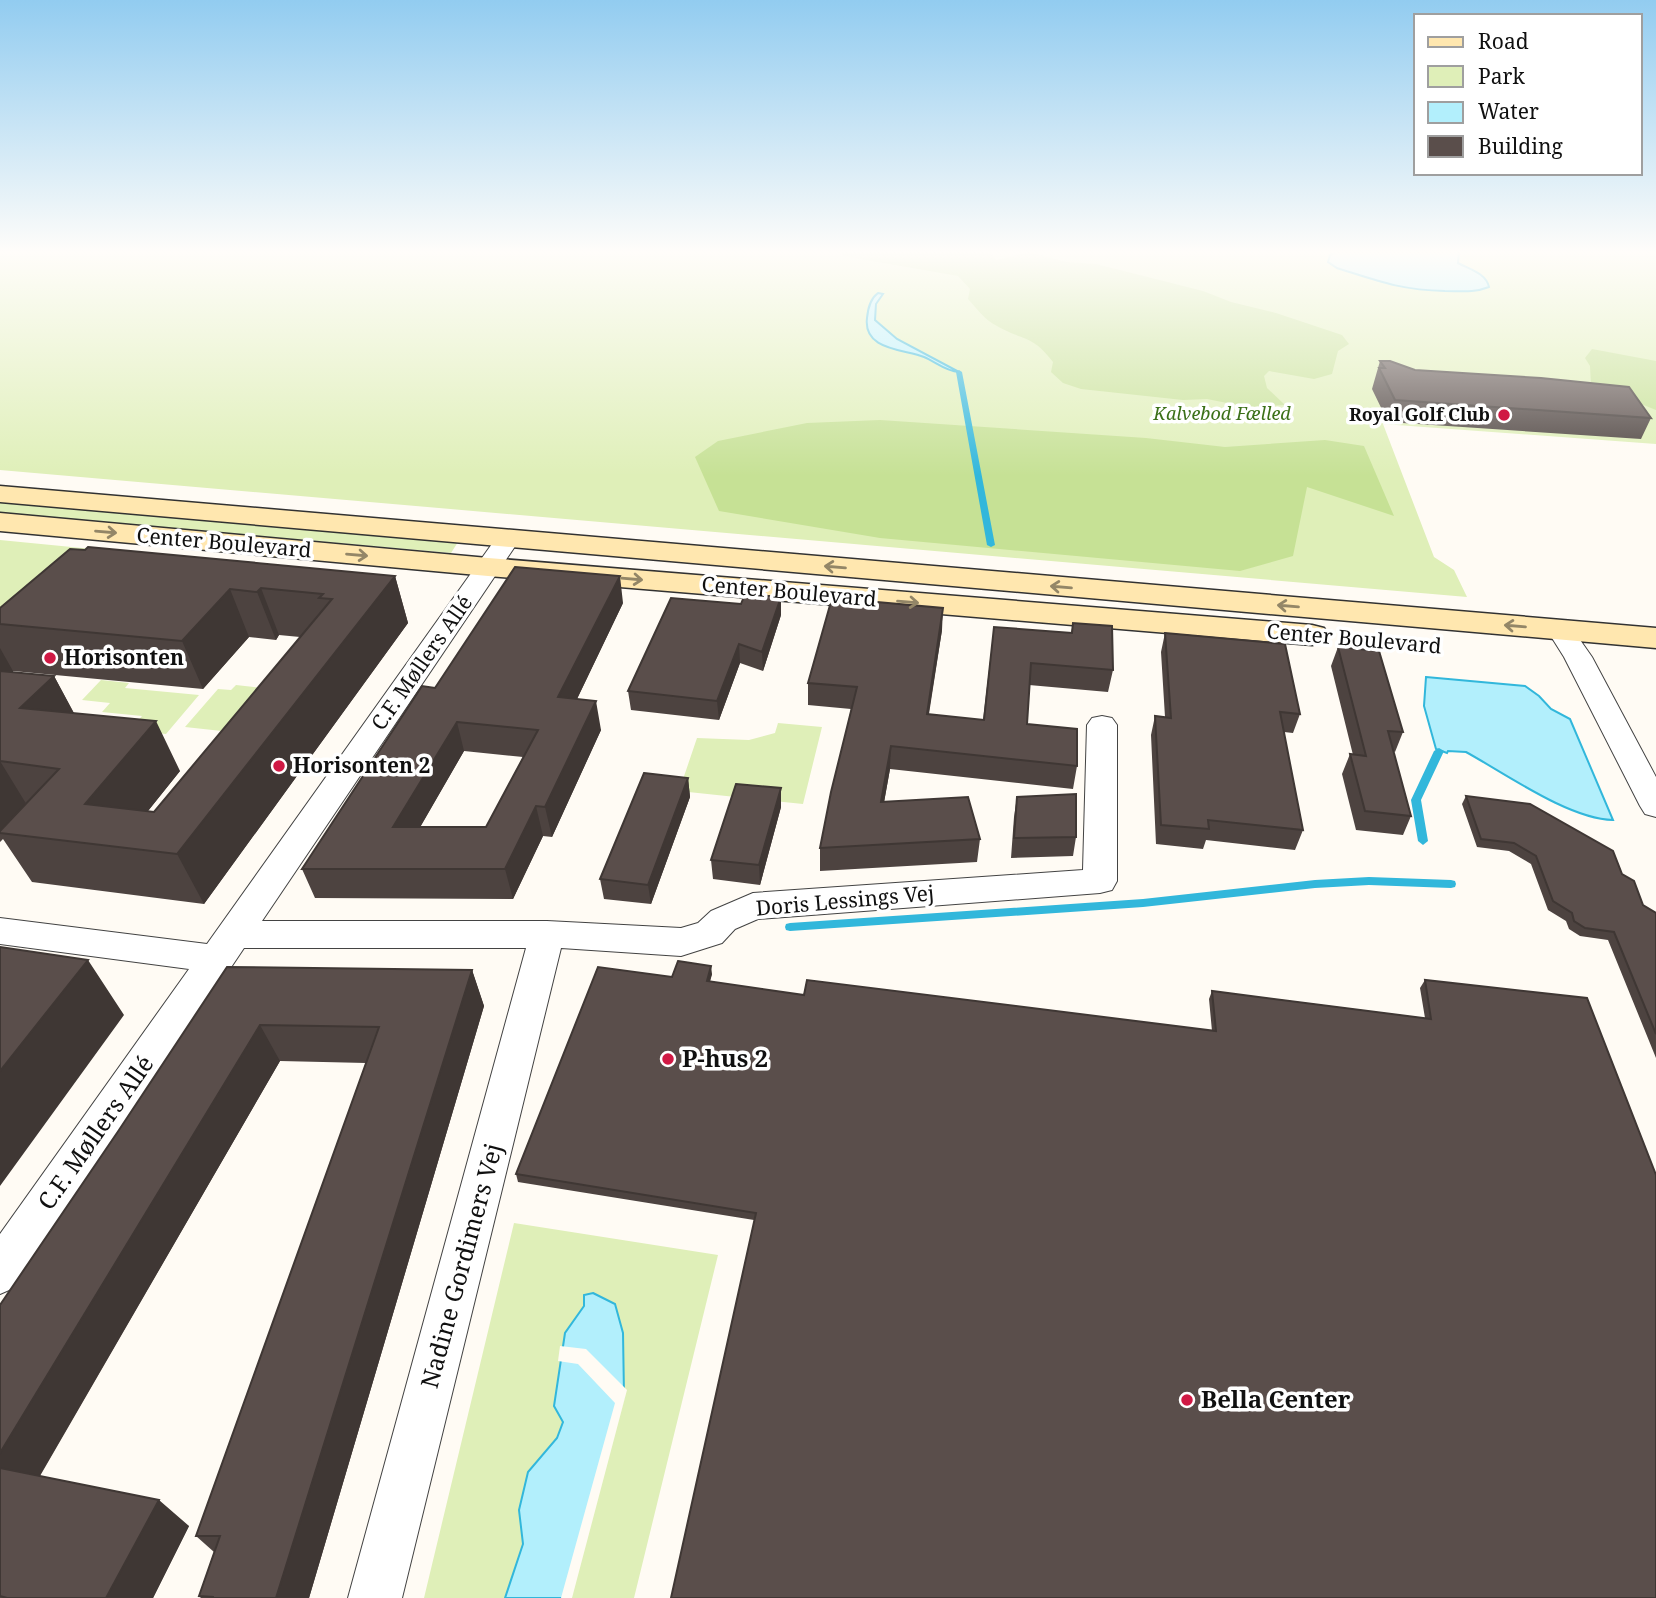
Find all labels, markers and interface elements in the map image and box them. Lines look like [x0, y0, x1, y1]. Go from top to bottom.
legend [1414, 14, 1642, 175]
text: Road [1478, 27, 1529, 55]
text: Park [1478, 62, 1525, 90]
text: Water [1478, 97, 1539, 125]
text: Building [1478, 132, 1563, 160]
park label: Kalvebod Fælled [1152, 401, 1291, 425]
place label: Royal Golf Club [1349, 402, 1490, 426]
marker: Royal Golf Club [1496, 407, 1512, 423]
street label: Center Boulevard [136, 520, 313, 564]
one-way arrow [94, 526, 117, 539]
one-way arrow [345, 549, 368, 562]
one-way arrow [824, 560, 847, 573]
street label: Center Boulevard [701, 569, 878, 613]
one-way arrow [621, 573, 643, 586]
one-way arrow [1051, 580, 1073, 593]
street label: C.F. Møllers Allé [364, 589, 478, 735]
one-way arrow [896, 596, 919, 609]
one-way arrow [1277, 599, 1300, 612]
street label: Center Boulevard [1266, 616, 1443, 660]
one-way arrow [1504, 619, 1527, 632]
place label: Horisonten [64, 643, 184, 671]
marker: Horisonten [42, 650, 58, 666]
place label: Horisonten 2 [293, 751, 430, 779]
marker: Horisonten 2 [271, 758, 287, 774]
street label: Doris Lessings Vej [754, 878, 935, 922]
place label: P-hus 2 [682, 1041, 768, 1074]
street label: C.F. Møllers Allé [29, 1048, 160, 1216]
marker: P-hus 2 [660, 1051, 676, 1067]
street label: Nadine Gordimers Vej [412, 1140, 509, 1392]
place label: Bella Center [1201, 1382, 1351, 1415]
marker: Bella Center [1179, 1392, 1195, 1408]

